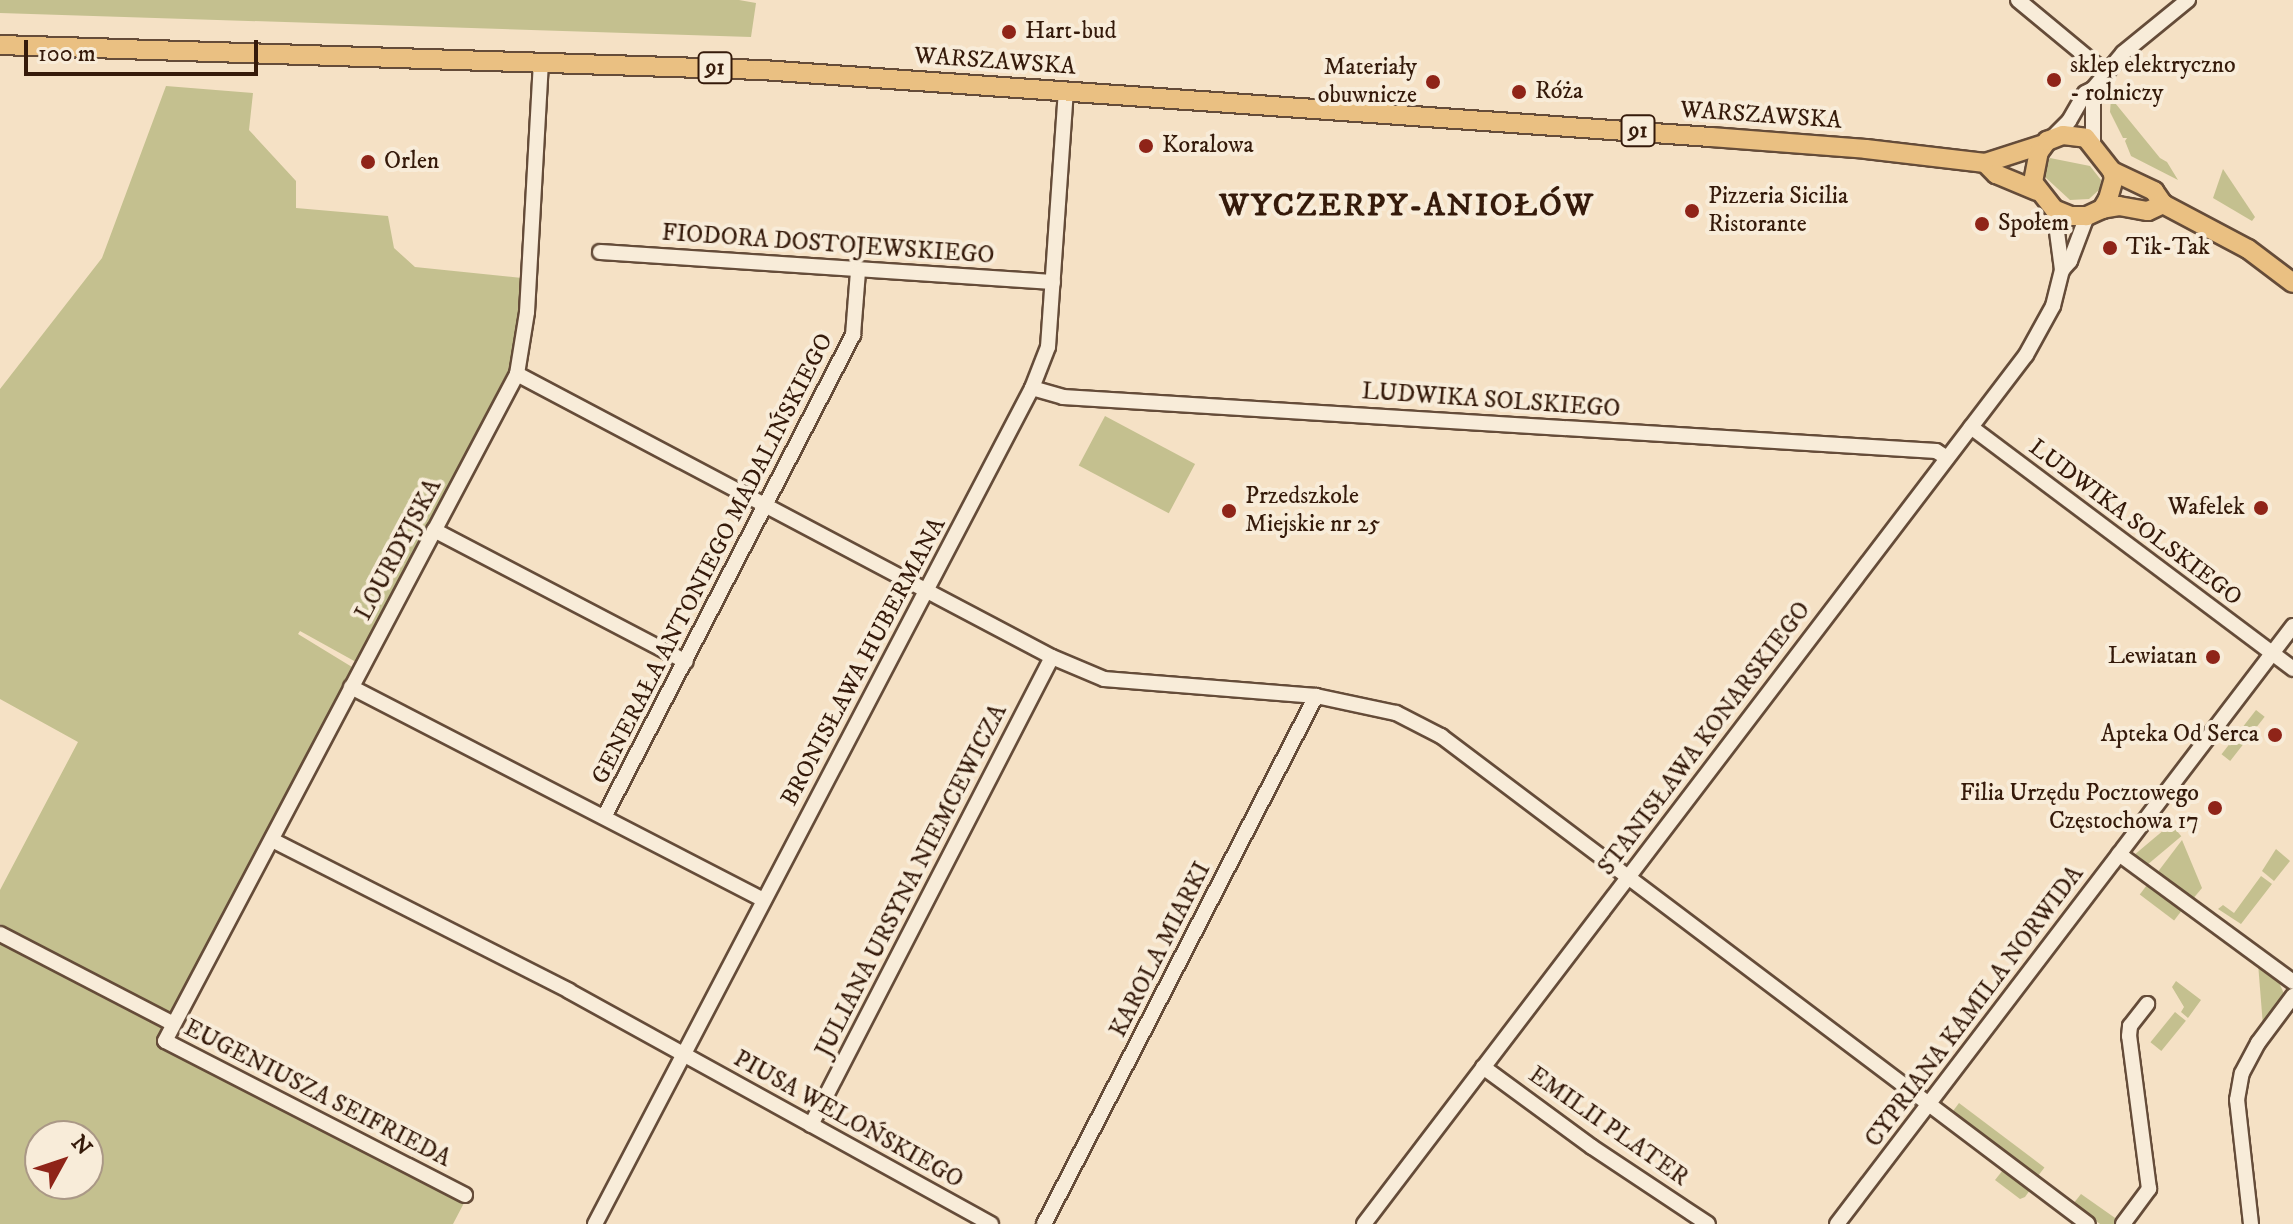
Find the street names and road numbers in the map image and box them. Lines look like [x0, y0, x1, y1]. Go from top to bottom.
street label: WARSZAWSKA [913, 42, 1077, 82]
road number: 91 [697, 50, 733, 86]
street label: WARSZAWSKA [1679, 96, 1843, 136]
road number: 91 [1620, 113, 1656, 149]
street label: FIODORA DOSTOJEWSKIEGO [661, 219, 995, 271]
street label: GENERAŁA ANTONIEGO MADALIŃSKIEGO [586, 329, 840, 789]
street label: LUDWIKA SOLSKIEGO [1361, 378, 1621, 424]
street label: LUDWIKA SOLSKIEGO [2023, 434, 2247, 612]
street label: LOURDYJSKA [350, 474, 448, 626]
street label: BRONISŁAWA HUBERMANA [776, 513, 952, 811]
street label: STANISŁAWA KONARSKIEGO [1593, 597, 1817, 881]
street label: JULIANA URSYNA NIEMCEWICZA [810, 700, 1014, 1062]
street label: KAROLA MIARKI [1104, 858, 1218, 1042]
street label: CYPRIANA KAMILA NORWIDA [1860, 861, 2090, 1153]
street label: EUGENIUSZA SEIFRIEDA [179, 1014, 455, 1174]
street label: PIUSA WELOŃSKIEGO [728, 1045, 968, 1195]
street label: EMILII PLATER [1523, 1061, 1693, 1193]

